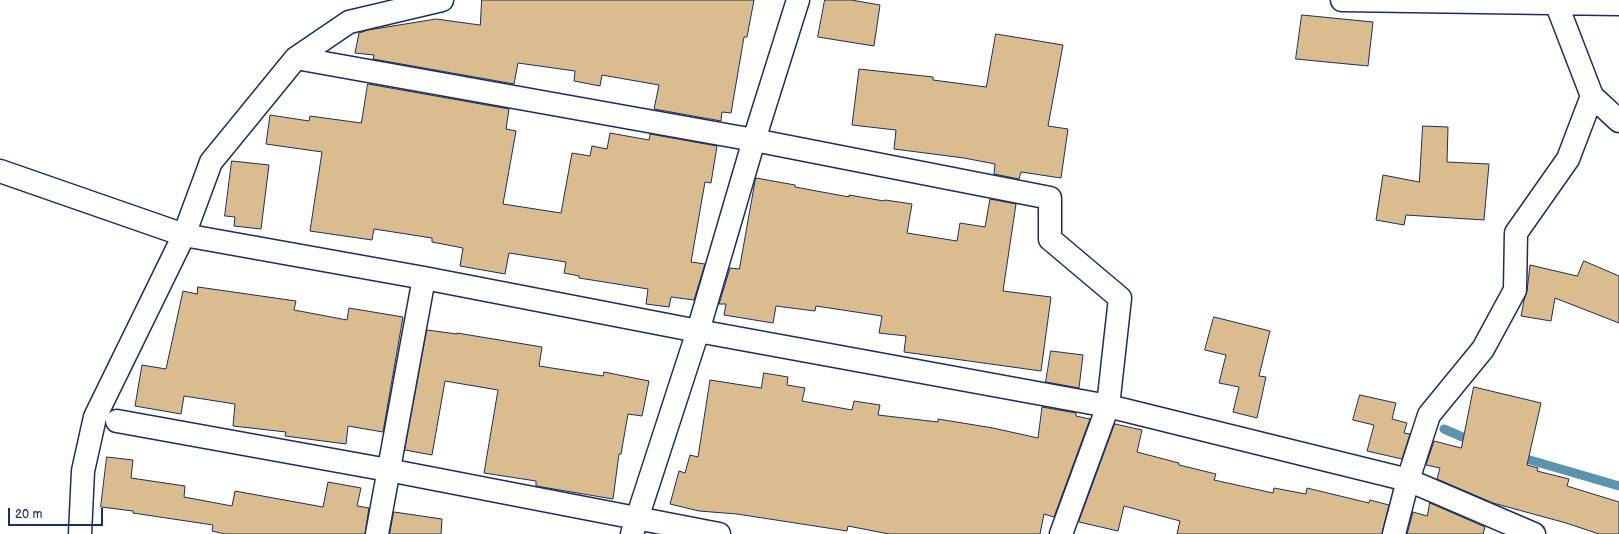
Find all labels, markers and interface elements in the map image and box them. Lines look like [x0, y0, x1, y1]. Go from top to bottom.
scale bar [10, 500, 105, 526]
text: 20 m [15, 507, 42, 522]

